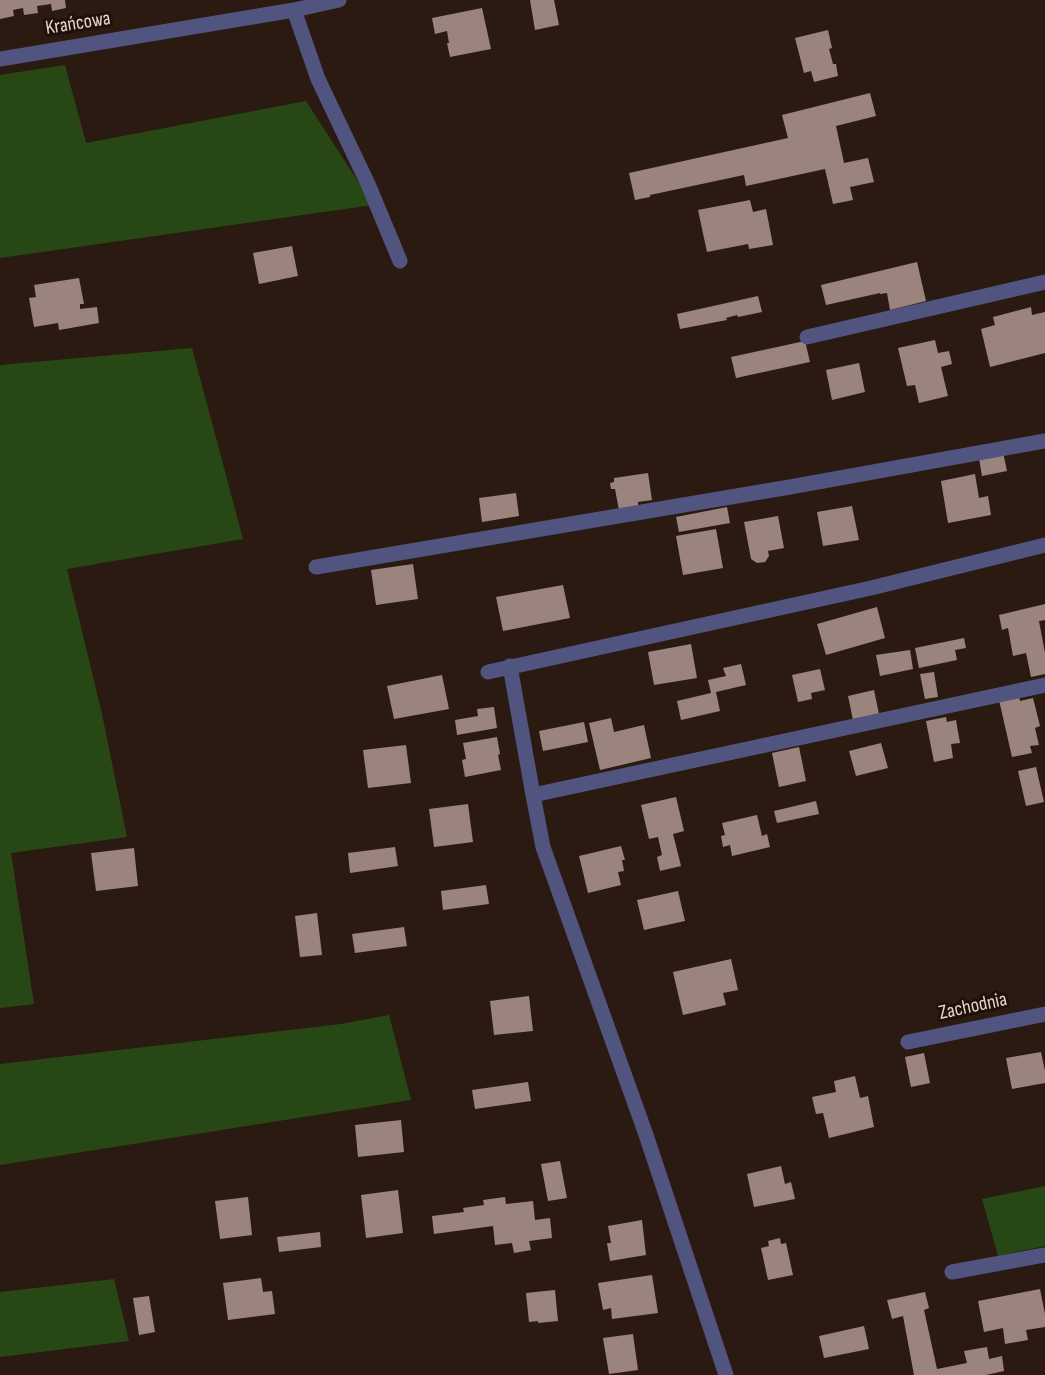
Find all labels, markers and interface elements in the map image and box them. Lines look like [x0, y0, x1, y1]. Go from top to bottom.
street label: Krańcowa [44, 7, 112, 41]
street label: Zachodnia [937, 988, 1009, 1026]

